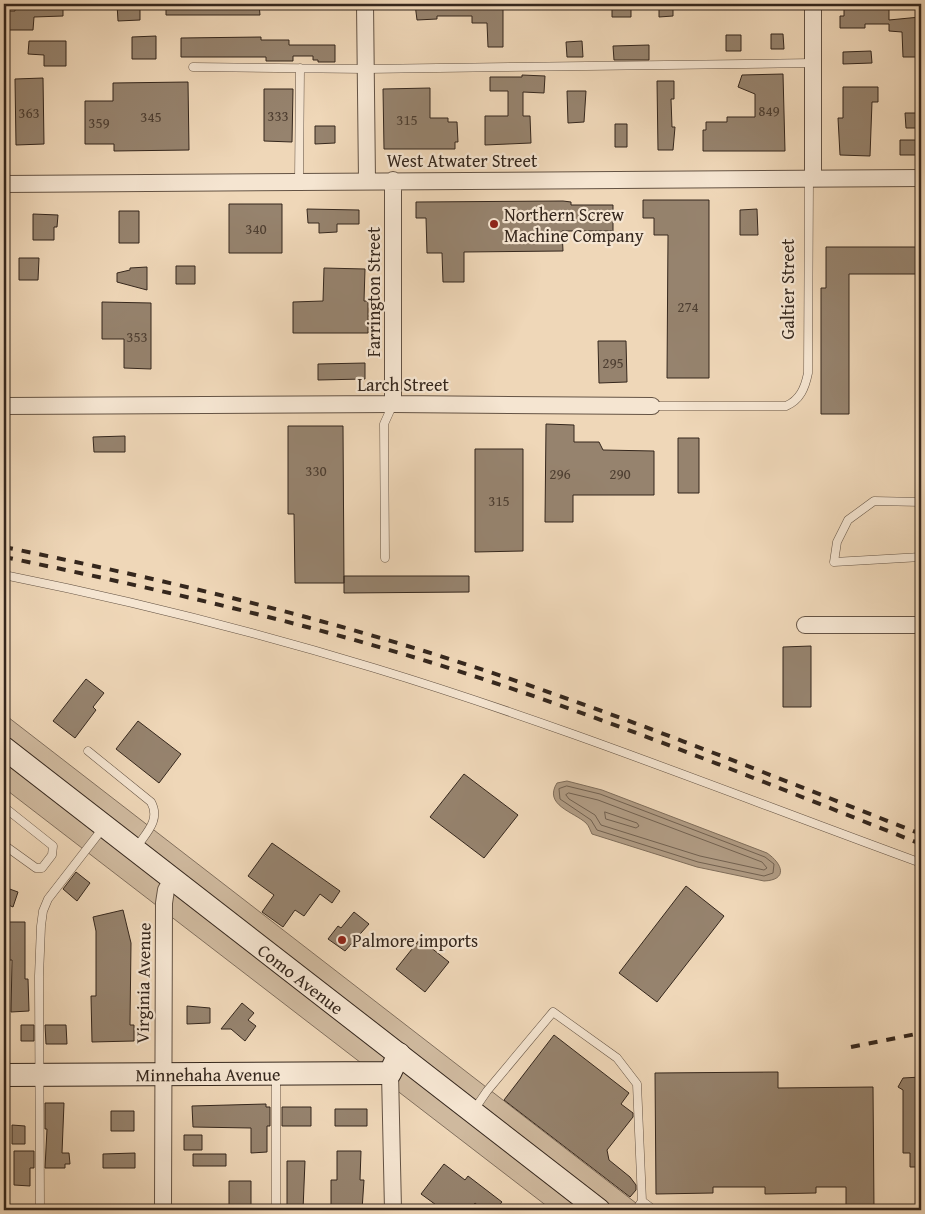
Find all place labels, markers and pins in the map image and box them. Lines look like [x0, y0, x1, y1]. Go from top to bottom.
place label: Northern Screw Machine Company [504, 201, 644, 249]
marker: Northern Screw Machine Company [488, 218, 500, 230]
place label: Palmore imports [352, 927, 478, 954]
marker: Palmore imports [336, 934, 348, 946]

